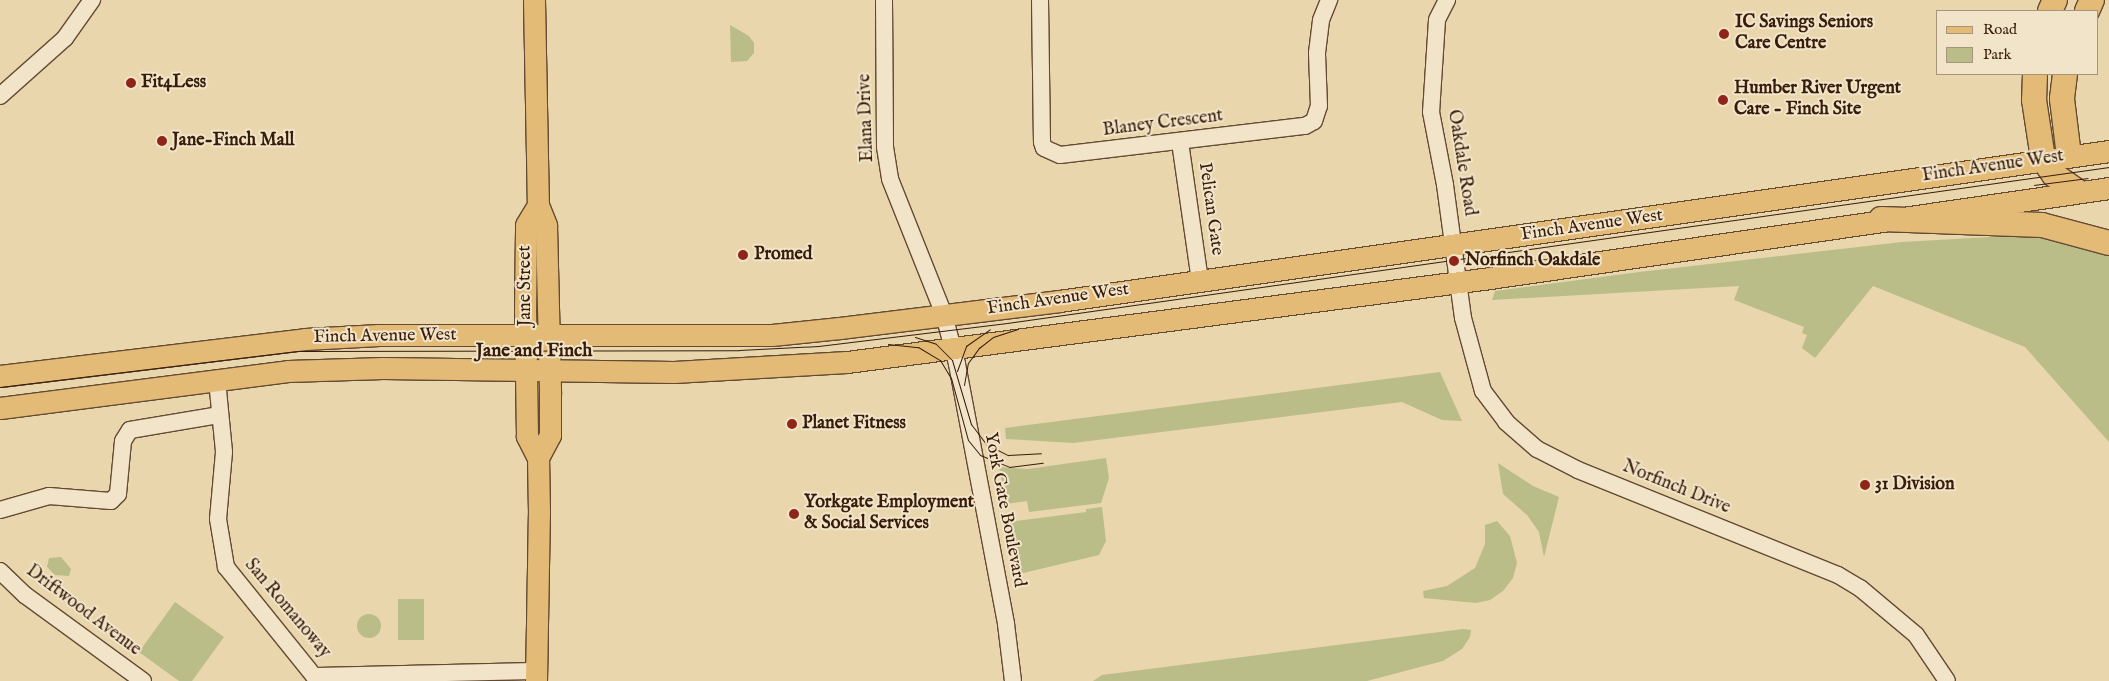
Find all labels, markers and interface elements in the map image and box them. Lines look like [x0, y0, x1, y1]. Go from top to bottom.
legend [1936, 10, 2099, 75]
place label: IC Savings Seniors Care Centre [1735, 13, 1873, 56]
text: Road [1983, 20, 2017, 39]
marker: IC Savings Seniors Care Centre [1717, 27, 1731, 41]
text: Park [1983, 45, 2012, 64]
place label: Fit4Less [141, 72, 206, 94]
street label: Elana Drive [855, 73, 879, 163]
marker: Fit4Less [125, 77, 137, 89]
place label: Humber River Urgent Care - Finch Site [1734, 79, 1901, 122]
marker: Humber River Urgent Care - Finch Site [1716, 93, 1730, 107]
street label: Blaney Crescent [1102, 106, 1224, 142]
street label: Oakdale Road [1442, 108, 1480, 218]
place label: Jane-Finch Mall [172, 130, 294, 152]
marker: Jane-Finch Mall [156, 135, 168, 147]
street label: Finch Avenue West [1921, 146, 2065, 188]
street label: Pelican Gate [1193, 161, 1227, 257]
street label: Finch Avenue West [1520, 205, 1664, 247]
place label: Promed [754, 244, 812, 266]
street label: Jane Street [515, 245, 537, 327]
marker: Promed [736, 248, 750, 262]
place label: Norfinch Oakdale [1465, 250, 1600, 272]
marker: Norfinch Oakdale [1447, 254, 1461, 268]
street label: Finch Avenue West [986, 279, 1130, 321]
street label: Finch Avenue West [313, 325, 457, 349]
district label: Jane and Finch [476, 341, 592, 363]
place label: Planet Fitness [802, 413, 906, 435]
marker: Planet Fitness [786, 418, 798, 430]
street label: York Gate Boulevard [978, 431, 1030, 589]
street label: Norfinch Drive [1619, 457, 1733, 519]
place label: 31 Division [1875, 474, 1955, 496]
marker: 31 Division [1859, 479, 1871, 491]
place label: Yorkgate Employment & Social Services [804, 493, 974, 536]
marker: Yorkgate Employment & Social Services [788, 508, 800, 520]
street label: San Romanoway [239, 555, 335, 663]
street label: Driftwood Avenue [21, 561, 145, 661]

